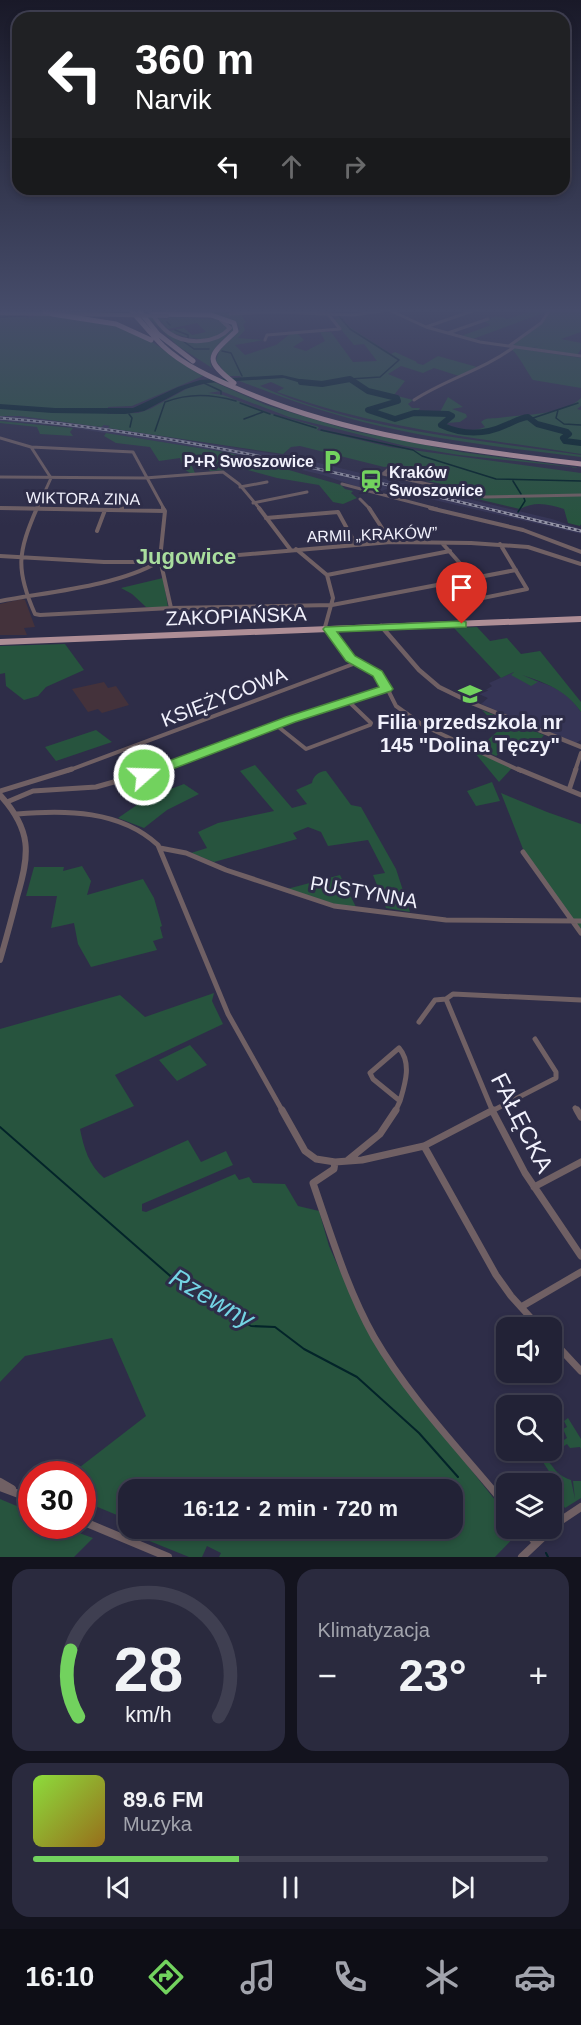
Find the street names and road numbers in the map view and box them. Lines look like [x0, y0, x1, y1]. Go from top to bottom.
street label: WIKTORA ZINA [26, 489, 141, 508]
street label: ARMII „KRAKÓW” [306, 523, 438, 545]
street label: ZAKOPIAŃSKA [165, 603, 308, 629]
street label: KSIĘŻYCOWA [158, 663, 290, 731]
street label: PUSTYNNA [308, 872, 420, 912]
street label: FAŁĘCKA [486, 1069, 559, 1177]

